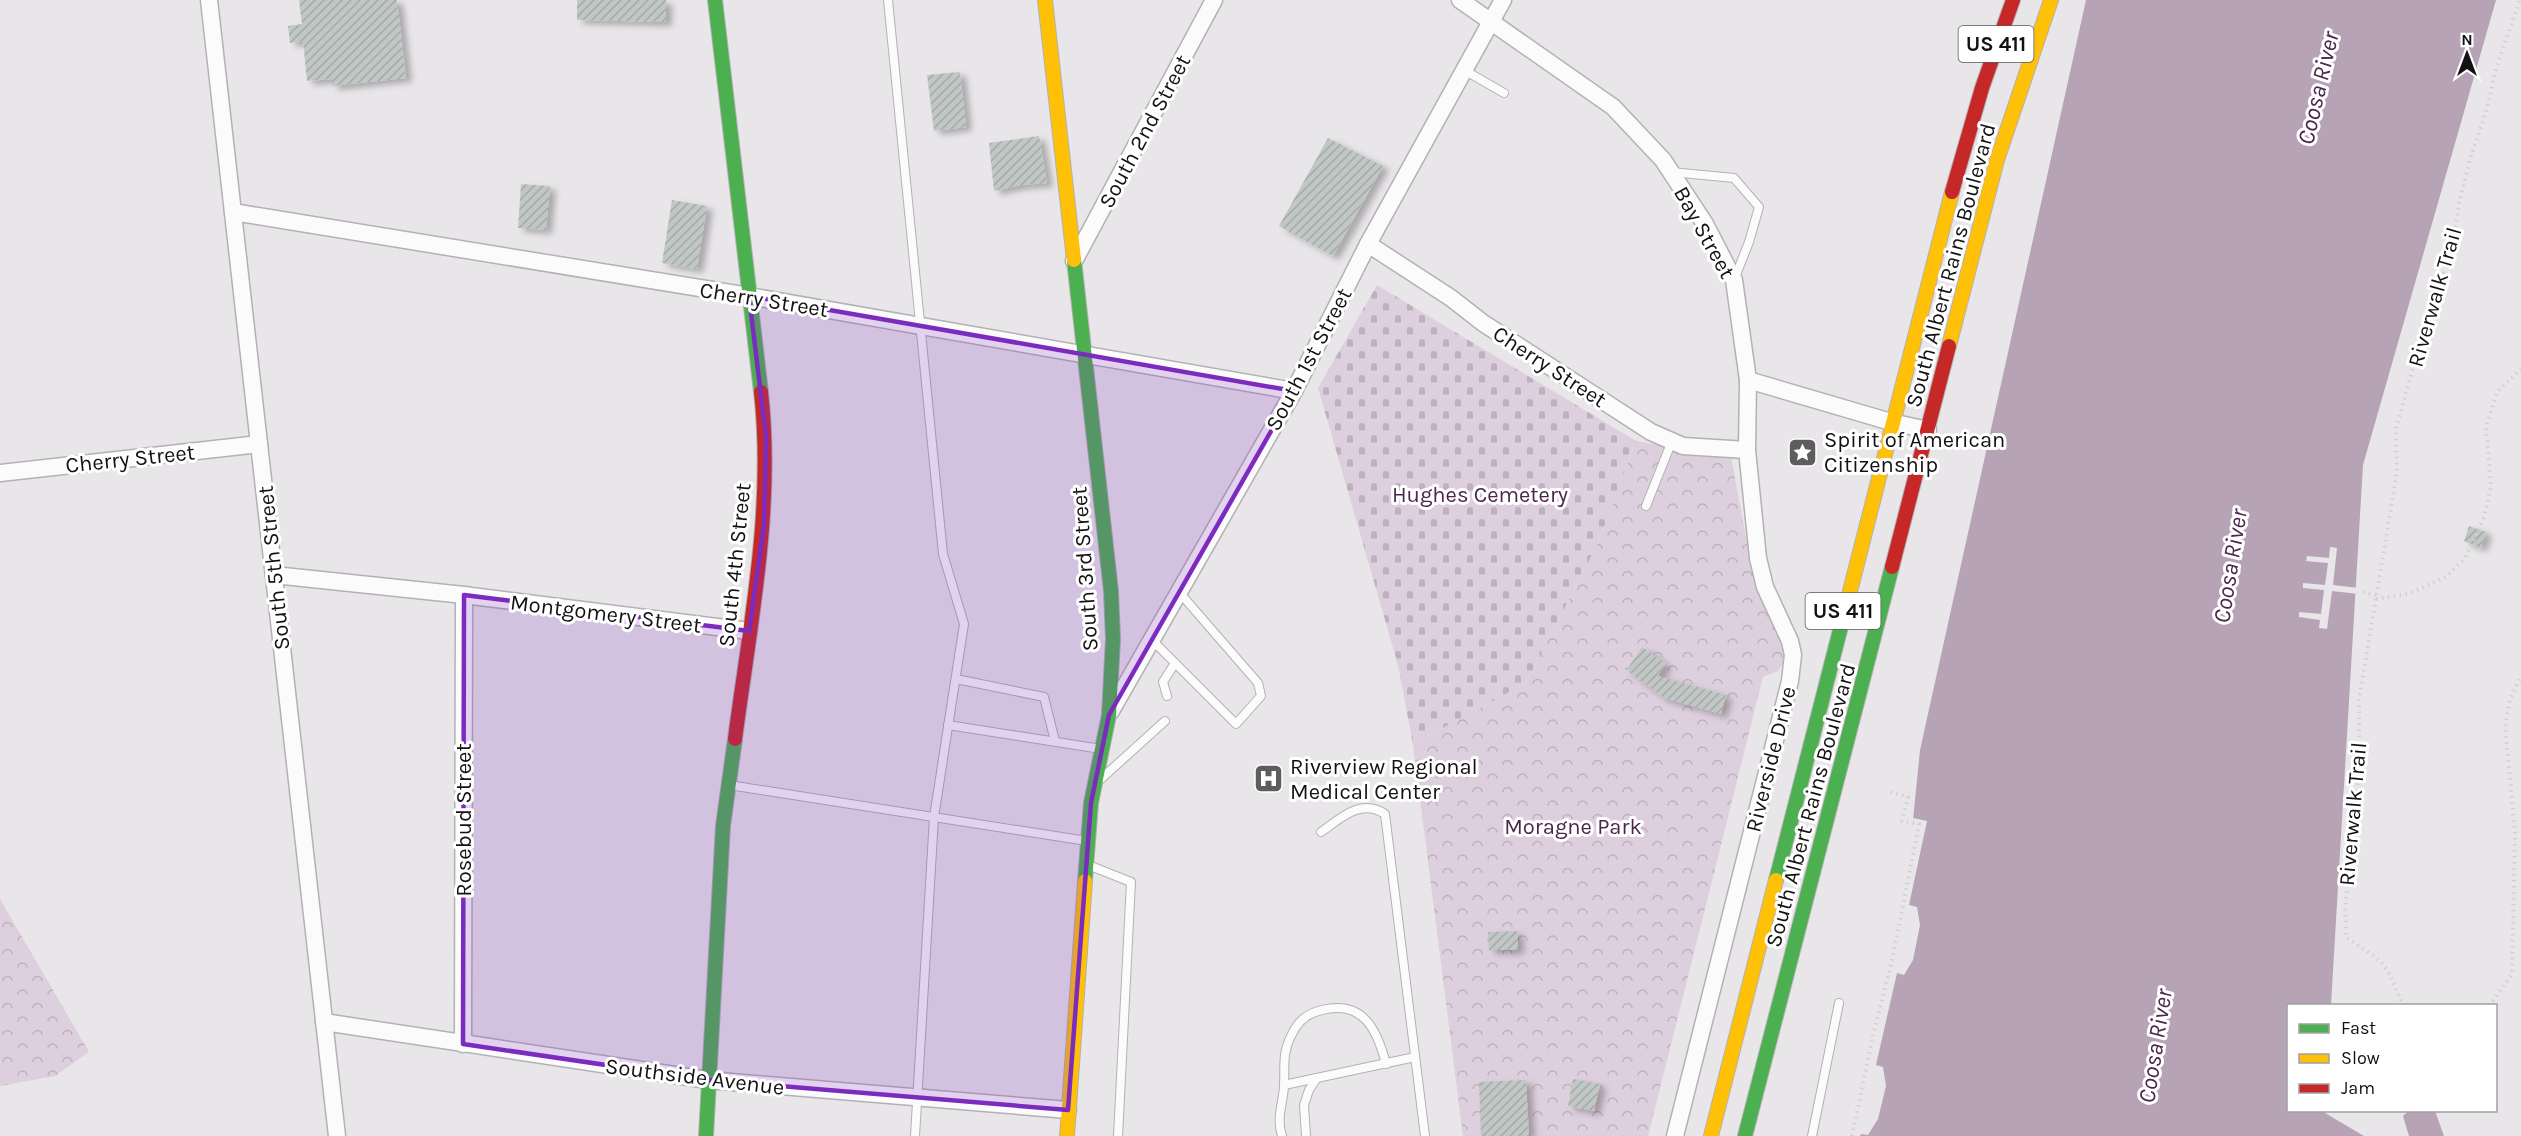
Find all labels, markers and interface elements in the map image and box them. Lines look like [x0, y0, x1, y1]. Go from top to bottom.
north arrow [2437, 24, 2497, 84]
road number: US 411 [1958, 26, 2034, 62]
water label: Coosa River [2291, 28, 2345, 147]
text: N [2461, 30, 2473, 49]
street label: South 2nd Street [1093, 50, 1196, 213]
street label: South Albert Rains Boulevard [1901, 120, 2001, 410]
street label: Bay Street [1668, 182, 1740, 283]
street label: Riverwalk Trail [2403, 224, 2467, 370]
street label: Cherry Street [698, 277, 830, 323]
street label: South 1st Street [1260, 284, 1357, 435]
street label: Cherry Street [1488, 321, 1611, 413]
place label: Spirit of American Citizenship [1824, 427, 2005, 478]
place icon: Spirit of American Citizenship [1787, 436, 1819, 468]
street label: Cherry Street [64, 439, 196, 479]
street label: South 4th Street [713, 482, 757, 648]
park label: Hughes Cemetery [1392, 482, 1568, 508]
street label: South 5th Street [252, 484, 296, 651]
street label: South 3rd Street [1066, 486, 1104, 652]
water label: Coosa River [2207, 506, 2253, 625]
street label: Montgomery Street [509, 589, 703, 639]
road number: US 411 [1806, 593, 1880, 629]
street label: South Albert Rains Boulevard [1761, 660, 1861, 950]
street label: Riverside Drive [1740, 684, 1802, 835]
street label: Riverwalk Trail [2334, 741, 2372, 887]
street label: Rosebud Street [451, 743, 477, 897]
place label: Riverview Regional Medical Center [1290, 754, 1478, 805]
hospital icon: Riverview Regional Medical Center [1253, 763, 1285, 795]
park label: Moragne Park [1504, 814, 1642, 840]
water label: Coosa River [2132, 986, 2178, 1105]
legend [2287, 1004, 2497, 1112]
text: Fast [2341, 1017, 2376, 1039]
text: Slow [2341, 1047, 2380, 1069]
street label: Southside Avenue [604, 1053, 786, 1101]
text: Jam [2341, 1077, 2375, 1099]

